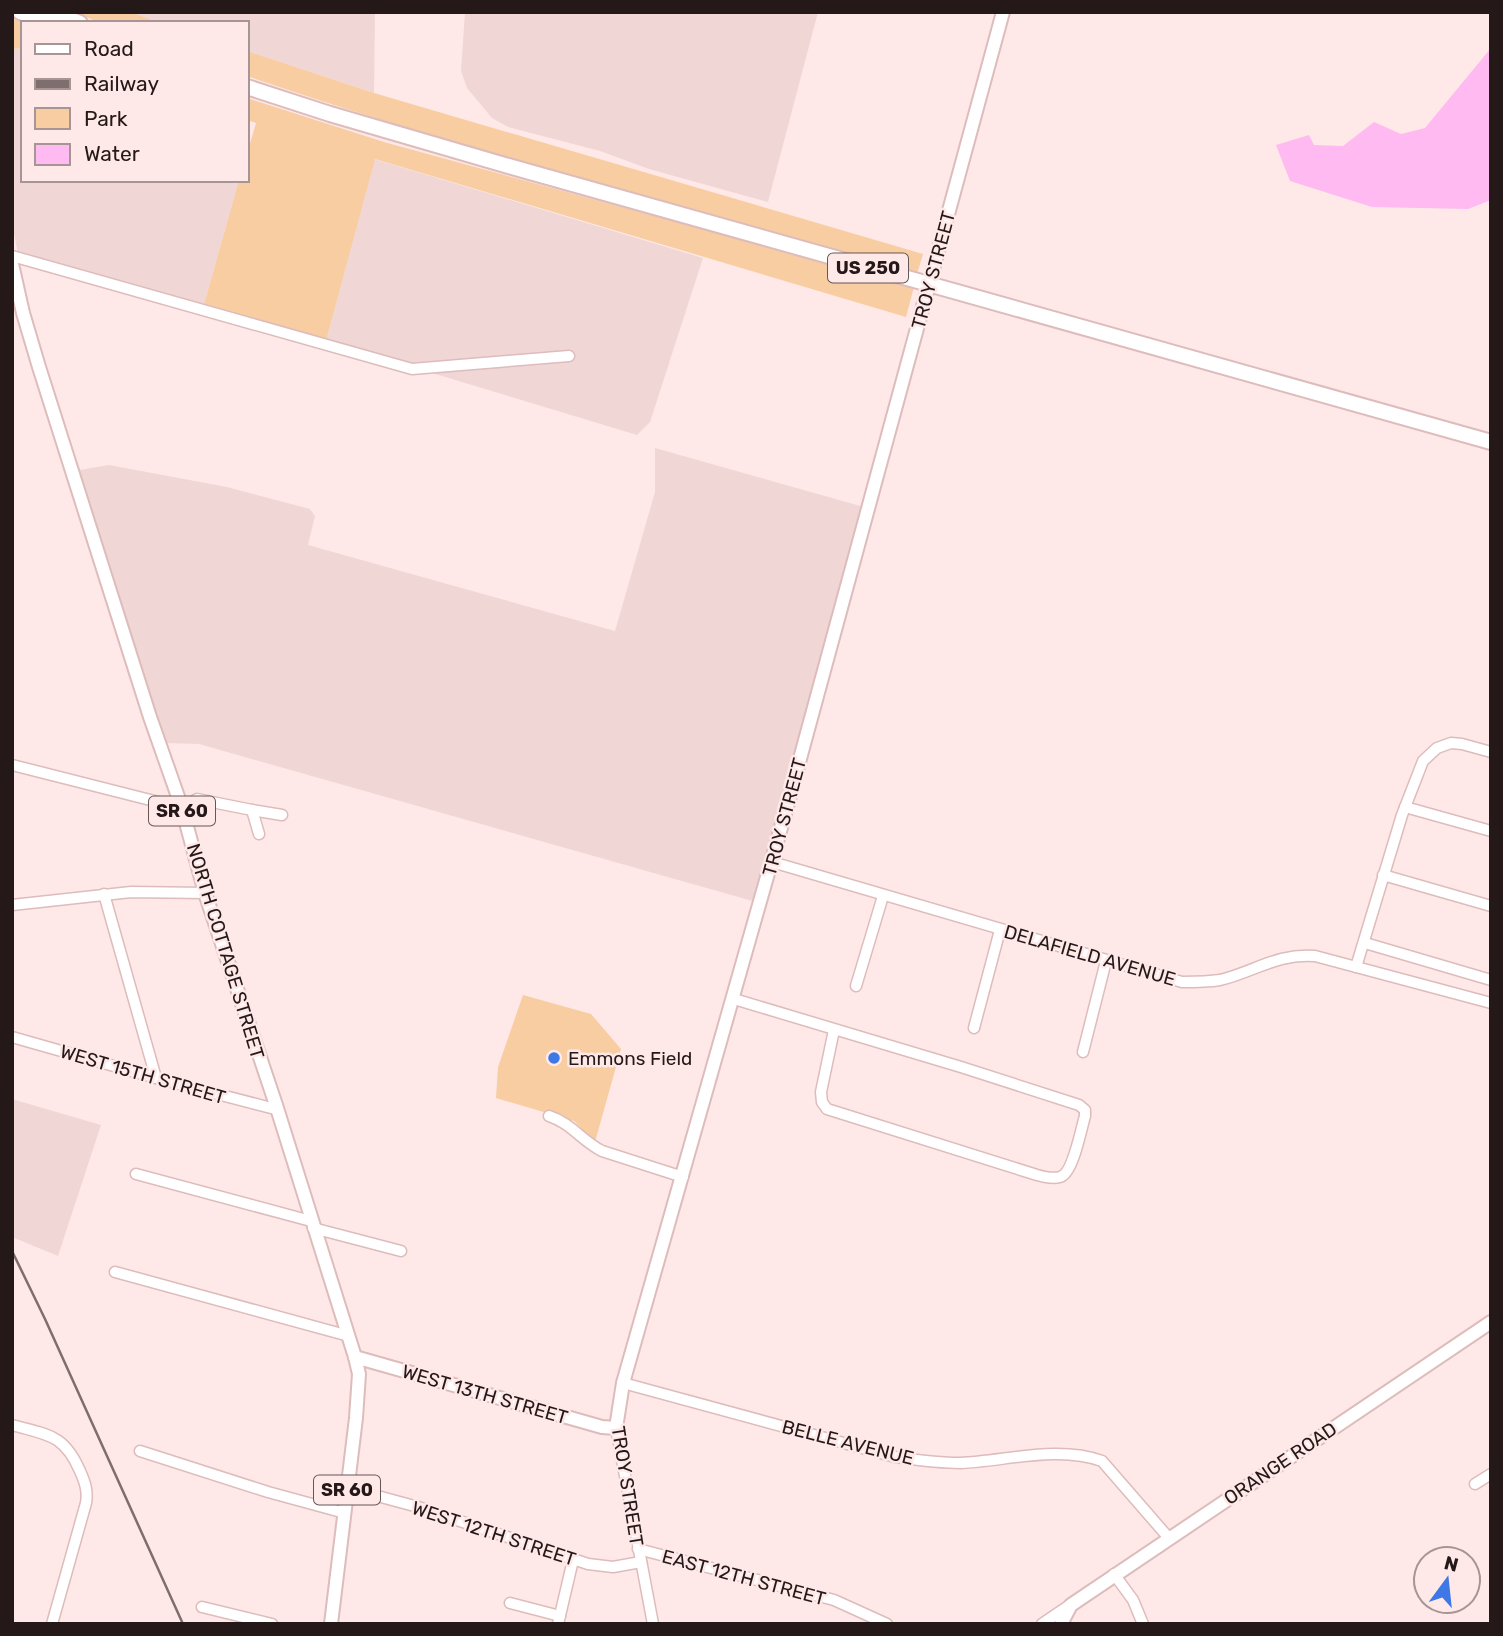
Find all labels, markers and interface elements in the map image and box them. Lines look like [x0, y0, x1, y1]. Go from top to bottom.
legend [21, 21, 248, 182]
text: Road [84, 36, 134, 61]
text: Railway [84, 71, 159, 96]
text: Park [84, 106, 128, 131]
text: Water [84, 141, 140, 166]
street label: TROY STREET [907, 209, 960, 332]
road number: US 250 [828, 254, 908, 282]
street label: TROY STREET [758, 756, 811, 879]
road number: SR 60 [149, 796, 215, 826]
street label: NORTH COTTAGE STREET [182, 841, 269, 1062]
street label: DELAFIELD AVENUE [1001, 920, 1178, 991]
street label: WEST 15TH STREET [57, 1040, 228, 1109]
place label: Emmons Field [568, 1047, 692, 1070]
marker: Emmons Field [546, 1050, 562, 1066]
street label: WEST 13TH STREET [399, 1360, 570, 1429]
street label: BELLE AVENUE [780, 1415, 916, 1470]
street label: ORANGE ROAD [1219, 1417, 1341, 1510]
street label: TROY STREET [607, 1424, 648, 1548]
road number: SR 60 [314, 1476, 380, 1504]
street label: WEST 12TH STREET [409, 1496, 579, 1571]
street label: EAST 12TH STREET [659, 1545, 828, 1610]
north arrow [1412, 1545, 1482, 1615]
text: N [1442, 1551, 1461, 1577]

